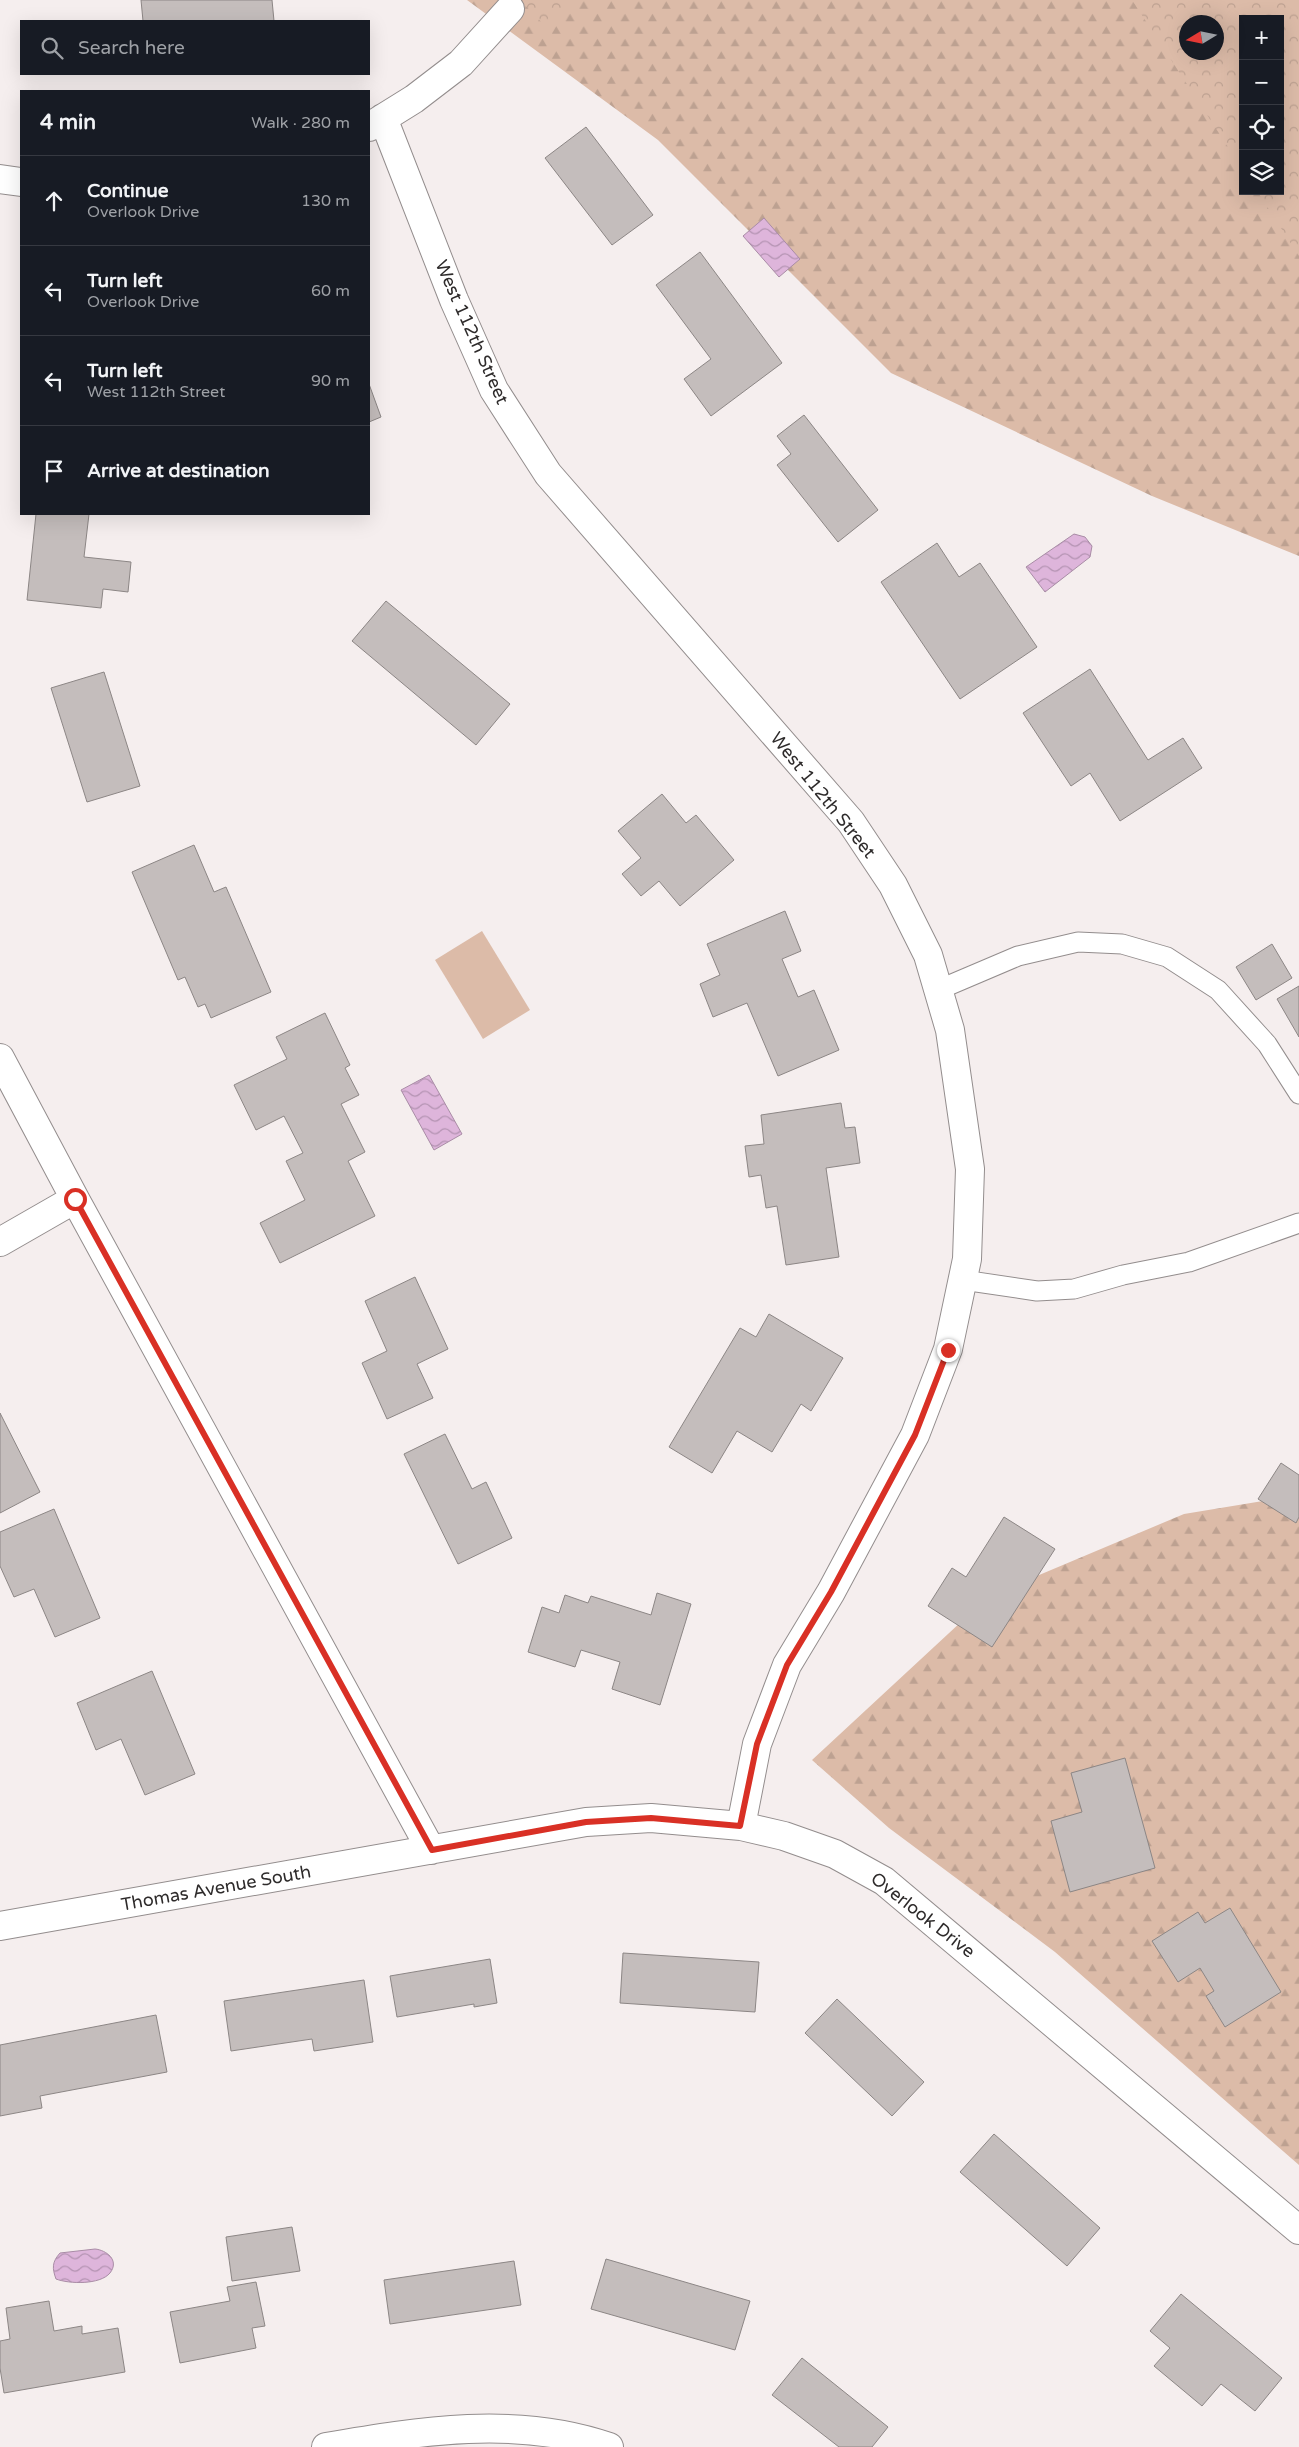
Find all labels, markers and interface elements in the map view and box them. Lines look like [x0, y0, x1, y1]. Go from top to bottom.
north arrow [1179, 15, 1224, 60]
map controls [1239, 15, 1284, 195]
button: + [1239, 15, 1284, 60]
search box [20, 20, 370, 75]
icon: search [38, 34, 66, 62]
text: Search here [78, 37, 185, 59]
button: − [1239, 60, 1284, 105]
button: locate [1239, 105, 1284, 150]
text: 4 min [40, 110, 96, 135]
text: Walk · 280 m [251, 113, 350, 133]
button: layers [1239, 150, 1284, 195]
text: Continue [87, 180, 169, 202]
icon: ahead [40, 187, 68, 215]
text: 130 m [301, 191, 350, 211]
text: Overlook Drive [87, 202, 199, 222]
street label: West 112th Street [430, 256, 514, 408]
text: Turn left [87, 270, 163, 292]
icon: left [40, 277, 68, 305]
text: 60 m [311, 281, 350, 301]
text: Overlook Drive [87, 292, 199, 312]
text: Turn left [87, 360, 163, 382]
icon: left [40, 367, 68, 395]
text: 90 m [311, 371, 350, 391]
text: West 112th Street [87, 382, 225, 402]
icon: arrive [40, 457, 68, 485]
text: Arrive at destination [87, 460, 270, 482]
street label: West 112th Street [765, 728, 881, 862]
route start [64, 1188, 87, 1211]
route end [937, 1339, 960, 1362]
street label: Thomas Avenue South [119, 1860, 313, 1916]
street label: Overlook Drive [866, 1867, 980, 1963]

